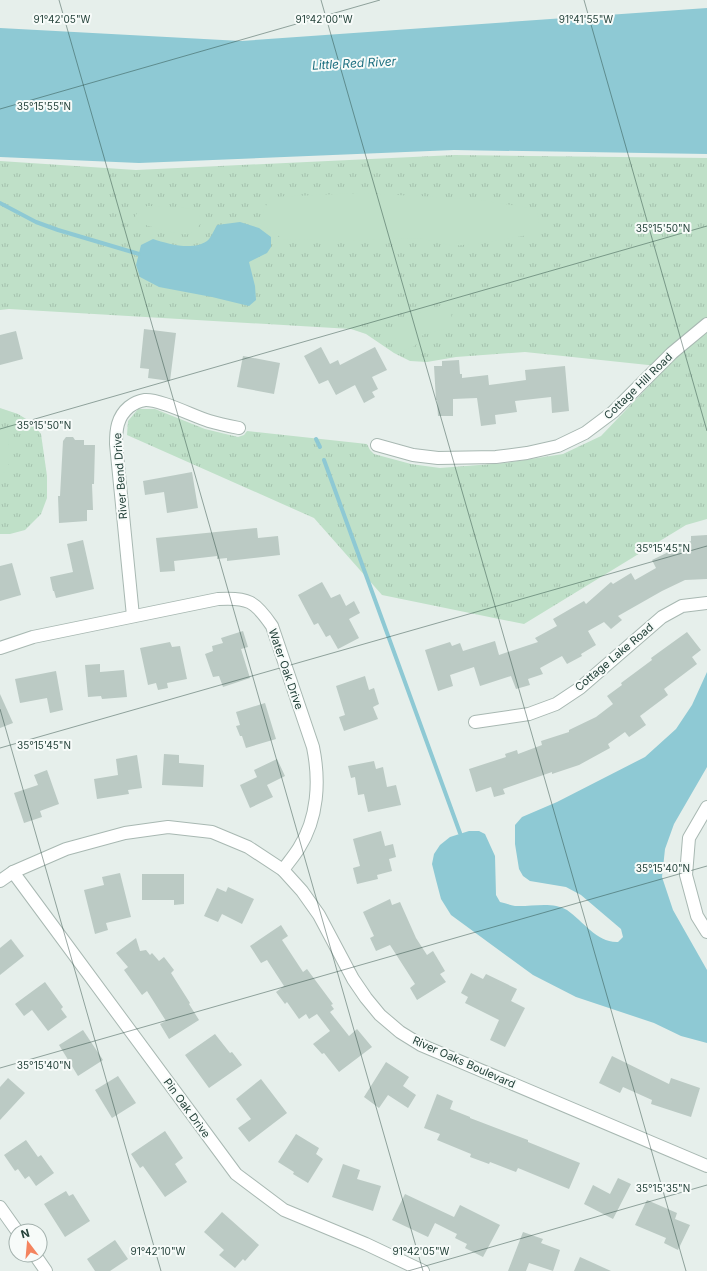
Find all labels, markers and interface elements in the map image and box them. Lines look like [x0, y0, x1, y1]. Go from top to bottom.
text: 91°42'05"W [34, 13, 91, 25]
text: 91°42'00"W [295, 13, 353, 25]
text: 91°41'55"W [559, 13, 613, 25]
water label: Little Red River [312, 53, 397, 73]
text: 35°15'55"N [17, 100, 71, 112]
text: 35°15'50"N [636, 222, 690, 234]
street label: Cottage Hill Road [601, 350, 675, 422]
text: 35°15'50"N [17, 419, 71, 431]
street label: River Bend Drive [110, 432, 130, 520]
text: 35°15'45"N [636, 542, 690, 554]
street label: Cottage Lake Road [572, 620, 656, 694]
street label: Water Oak Drive [266, 627, 306, 711]
text: 35°15'45"N [17, 739, 71, 751]
text: 35°15'40"N [636, 862, 690, 874]
street label: River Oaks Boulevard [410, 1033, 518, 1091]
text: 35°15'40"N [17, 1059, 71, 1071]
street label: Pin Oak Drive [161, 1075, 213, 1141]
text: 35°15'35"N [636, 1182, 690, 1194]
north arrow [8, 1223, 48, 1263]
text: N [19, 1226, 31, 1241]
text: 91°42'10"W [131, 1245, 186, 1257]
text: 91°42'05"W [393, 1245, 450, 1257]

